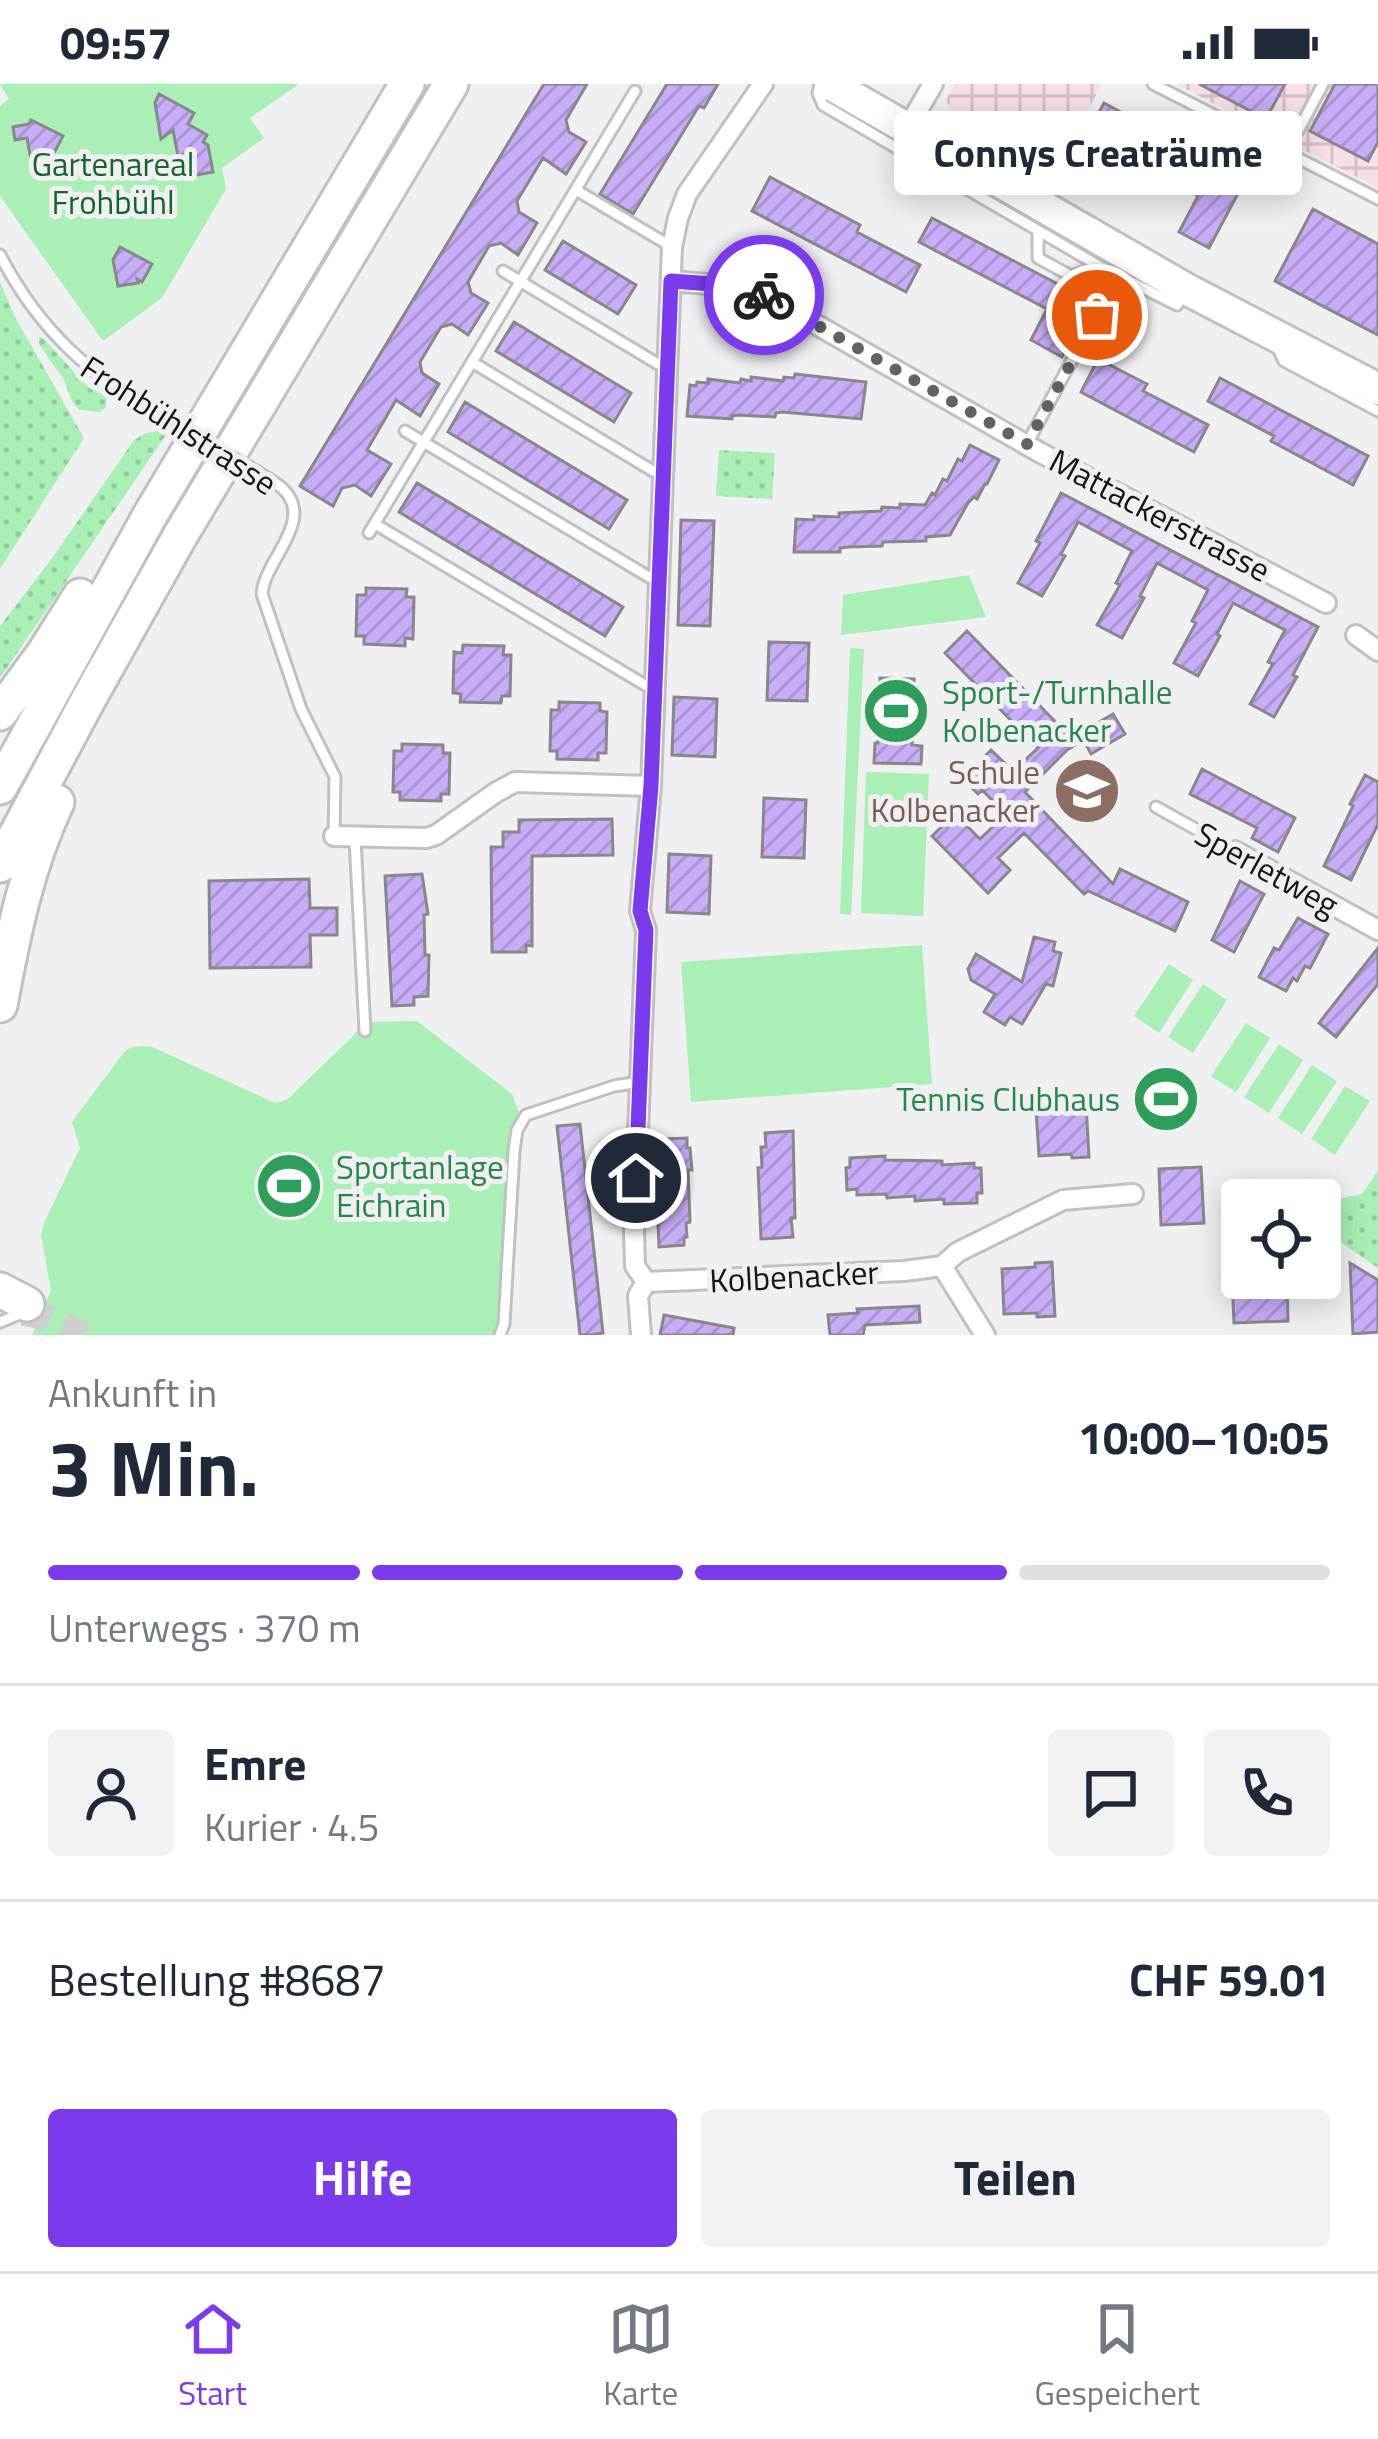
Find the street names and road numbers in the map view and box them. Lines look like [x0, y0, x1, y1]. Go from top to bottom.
street label: Frohbühlstrasse [71, 343, 287, 507]
street label: Mattackerstrasse [1041, 436, 1279, 594]
street label: Sperletweg [1186, 809, 1348, 929]
street label: Kolbenacker [708, 1247, 880, 1305]

